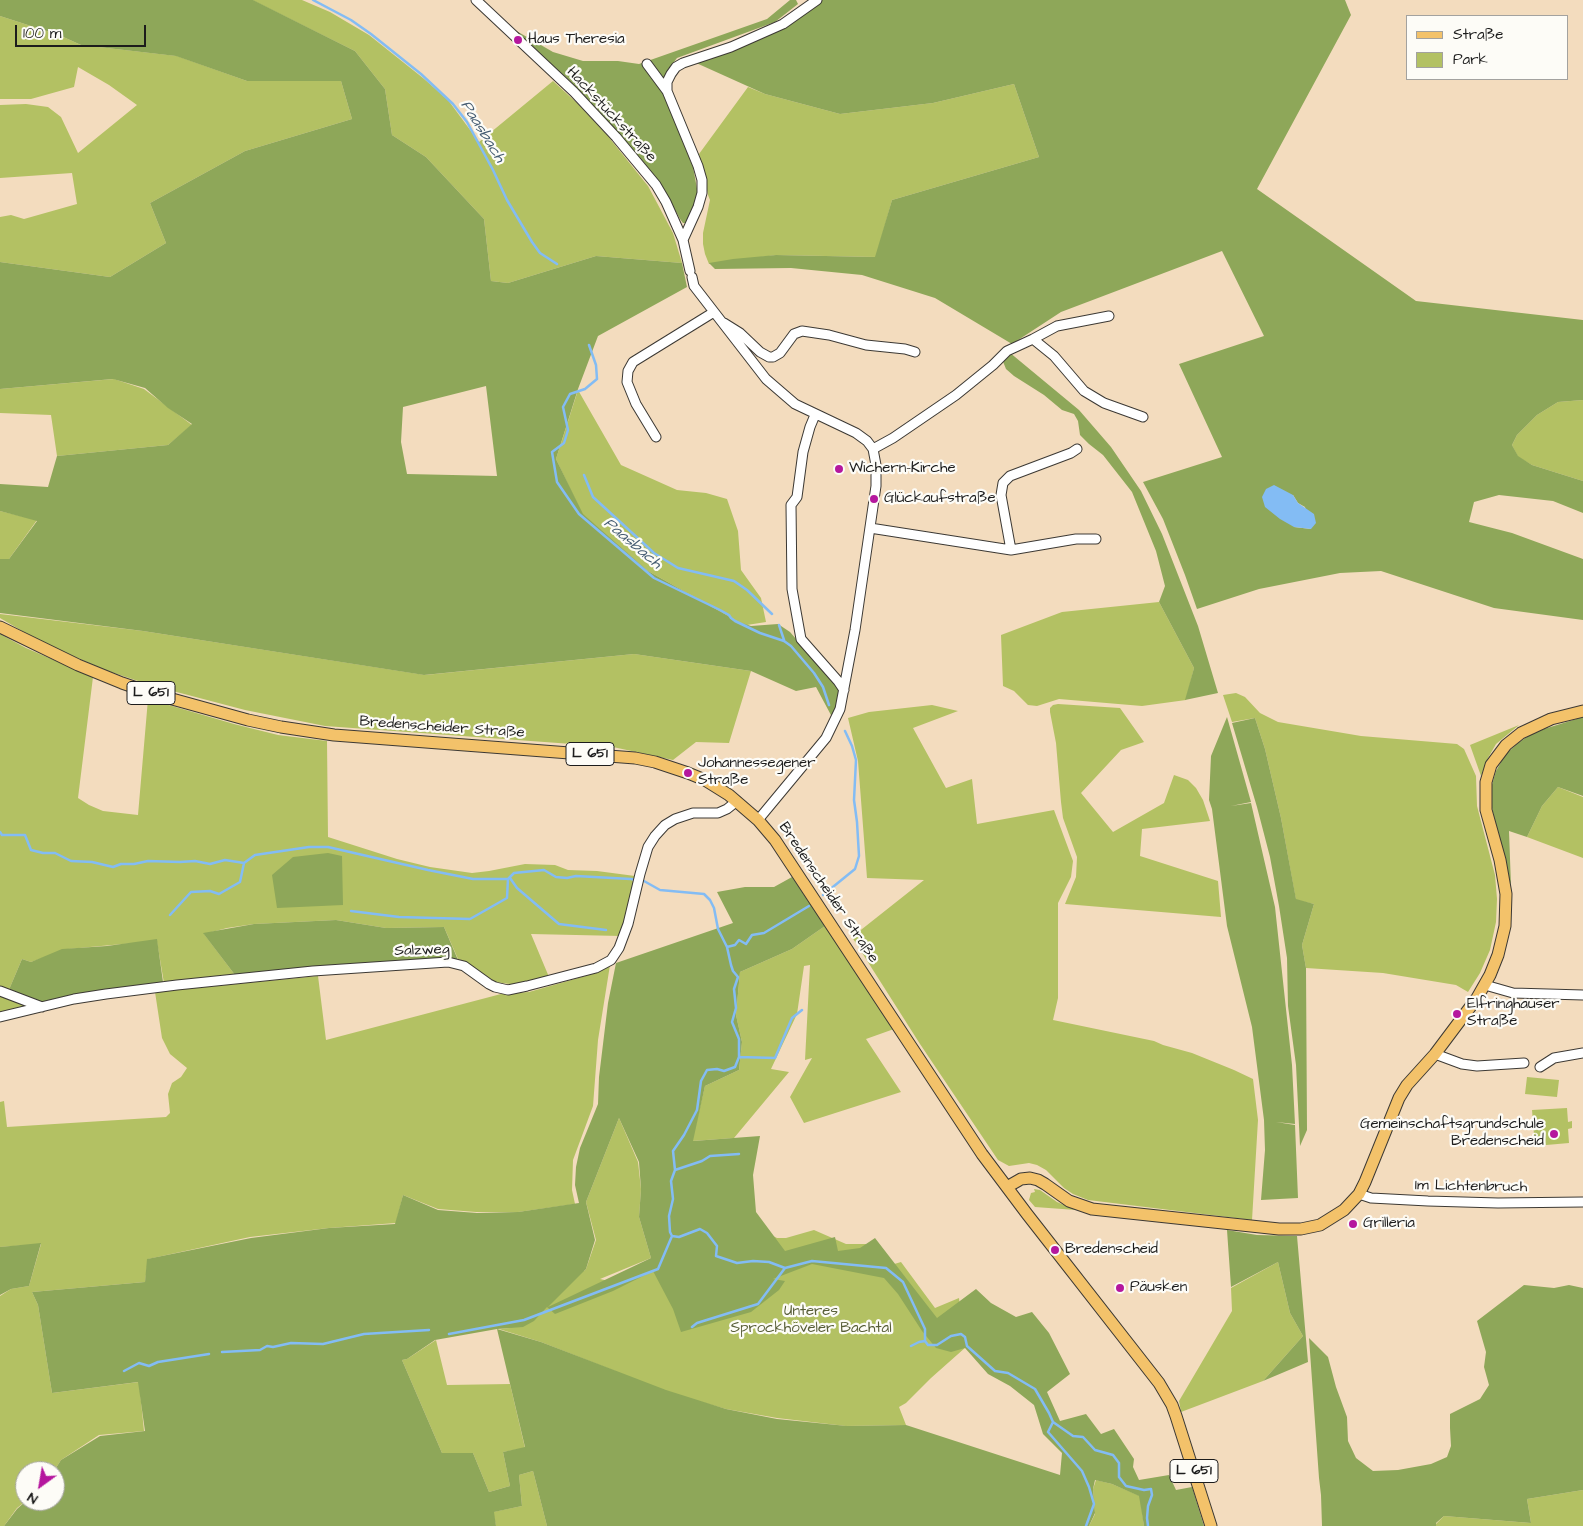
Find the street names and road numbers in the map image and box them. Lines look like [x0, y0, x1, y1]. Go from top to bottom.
street label: Hackstückstraße [562, 64, 660, 166]
road number: L 651 [127, 681, 175, 704]
street label: Bredenscheider Straße [359, 713, 525, 743]
road number: L 651 [566, 742, 614, 766]
street label: Bredenscheider Straße [774, 819, 882, 967]
street label: Salzweg [394, 941, 450, 961]
street label: Im Lichtenbruch [1415, 1177, 1527, 1197]
road number: L 651 [1170, 1460, 1218, 1482]

